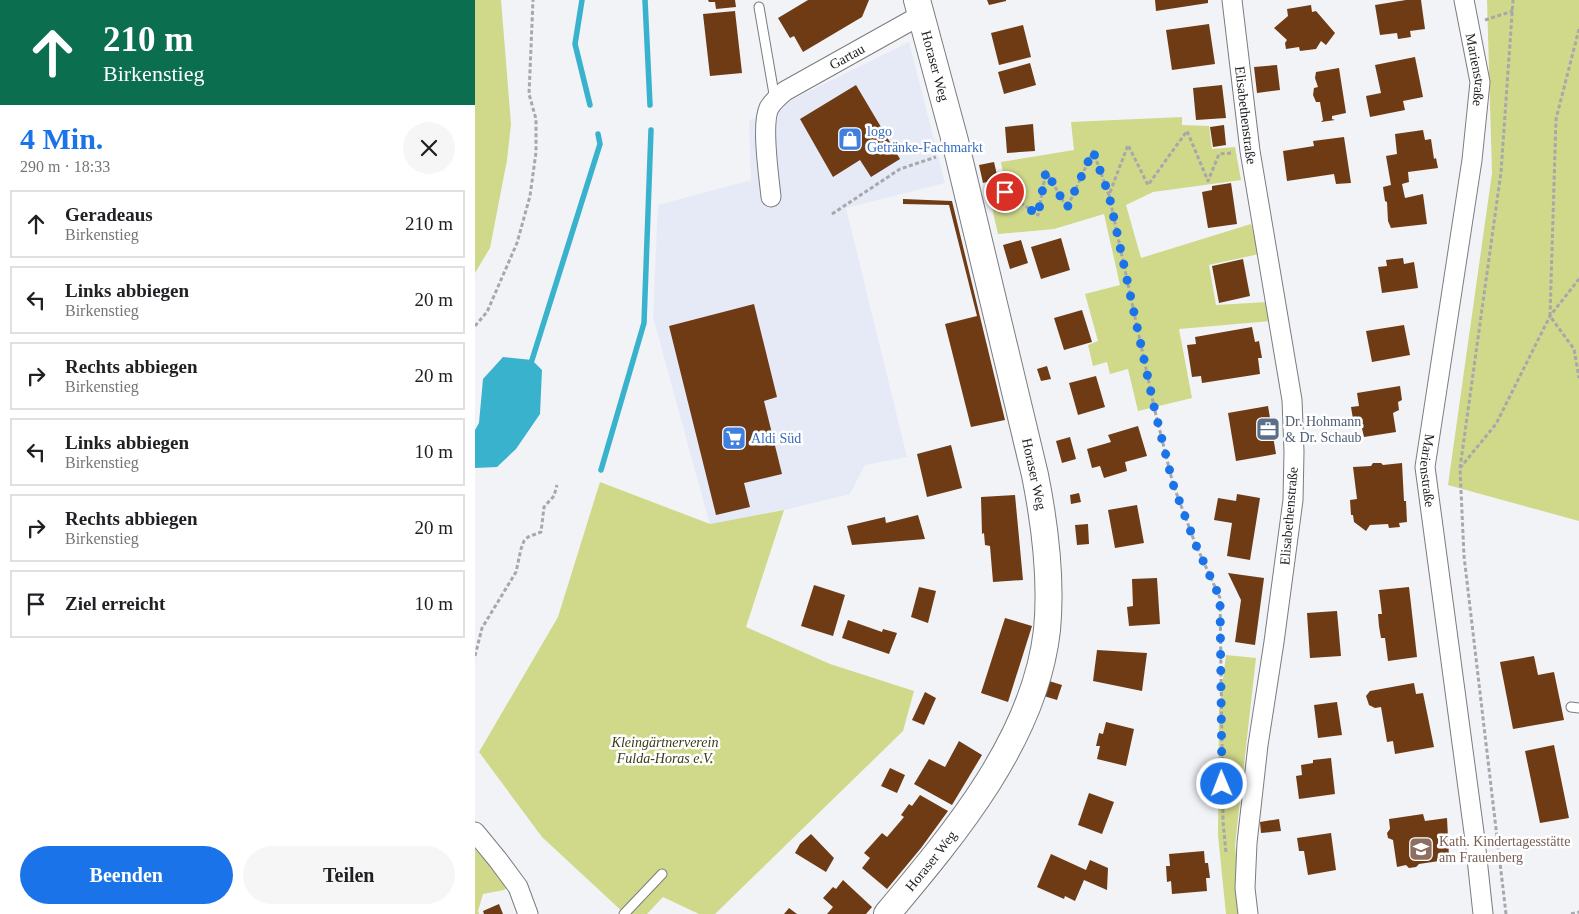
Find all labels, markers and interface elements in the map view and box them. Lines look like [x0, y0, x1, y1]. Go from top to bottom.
icon: ahead [20, 20, 85, 85]
text: 210 m [103, 20, 193, 59]
street label: Horaser Weg [918, 29, 952, 103]
street label: Marienstraße [1463, 32, 1487, 107]
street label: Gartau [827, 41, 867, 72]
text: Birkenstieg [103, 61, 204, 86]
street label: Elisabethenstraße [1232, 65, 1260, 165]
text: 4 Min. [20, 122, 103, 155]
button: close [403, 122, 455, 174]
place label: logo Getränke-Fachmarkt [867, 124, 983, 155]
shop icon: logo Getränke-Fachmarkt [837, 126, 863, 152]
text: 290 m · 18:33 [20, 158, 110, 175]
pin [984, 171, 1026, 213]
icon: arrive [991, 178, 1019, 206]
text: Geradeaus [65, 204, 153, 225]
icon: ahead [22, 210, 50, 238]
text: 210 m [405, 213, 453, 234]
text: Birkenstieg [65, 226, 139, 243]
text: Links abbiegen [65, 280, 189, 301]
icon: left [22, 286, 50, 314]
text: 20 m [414, 289, 453, 310]
text: Birkenstieg [65, 302, 139, 319]
text: Rechts abbiegen [65, 356, 197, 377]
icon: right [22, 362, 50, 390]
text: 20 m [414, 365, 453, 386]
text: Birkenstieg [65, 378, 139, 395]
place label: Dr. Hohmann & Dr. Schaub [1285, 414, 1362, 445]
office icon: Dr. Hohmann & Dr. Schaub [1255, 416, 1281, 442]
supermarket icon: Aldi Süd [721, 425, 747, 451]
place label: Aldi Süd [751, 431, 801, 446]
text: Links abbiegen [65, 432, 189, 453]
street label: Marienstraße [1418, 433, 1438, 508]
street label: Horaser Weg [1019, 437, 1049, 511]
icon: left [22, 438, 50, 466]
text: 10 m [414, 441, 453, 462]
text: Birkenstieg [65, 454, 139, 471]
street label: Elisabethenstraße [1277, 466, 1301, 566]
text: Rechts abbiegen [65, 508, 197, 529]
icon: right [22, 514, 50, 542]
text: 20 m [414, 517, 453, 538]
text: Birkenstieg [65, 530, 139, 547]
icon: arrive [22, 590, 50, 618]
text: Ziel erreicht [65, 593, 165, 614]
text: 10 m [414, 593, 453, 614]
park label: Kleingärtnerverein Fulda-Horas e.V. [611, 735, 718, 766]
position arrow [1195, 757, 1247, 809]
street label: Horaser Weg [902, 828, 959, 894]
place label: Kath. Kindertagesstätte am Frauenberg [1439, 834, 1570, 865]
school or university icon: Kath. Kindertagesstätte am Frauenberg [1408, 836, 1434, 862]
button: Beenden [20, 846, 233, 904]
button: Teilen [243, 846, 455, 904]

